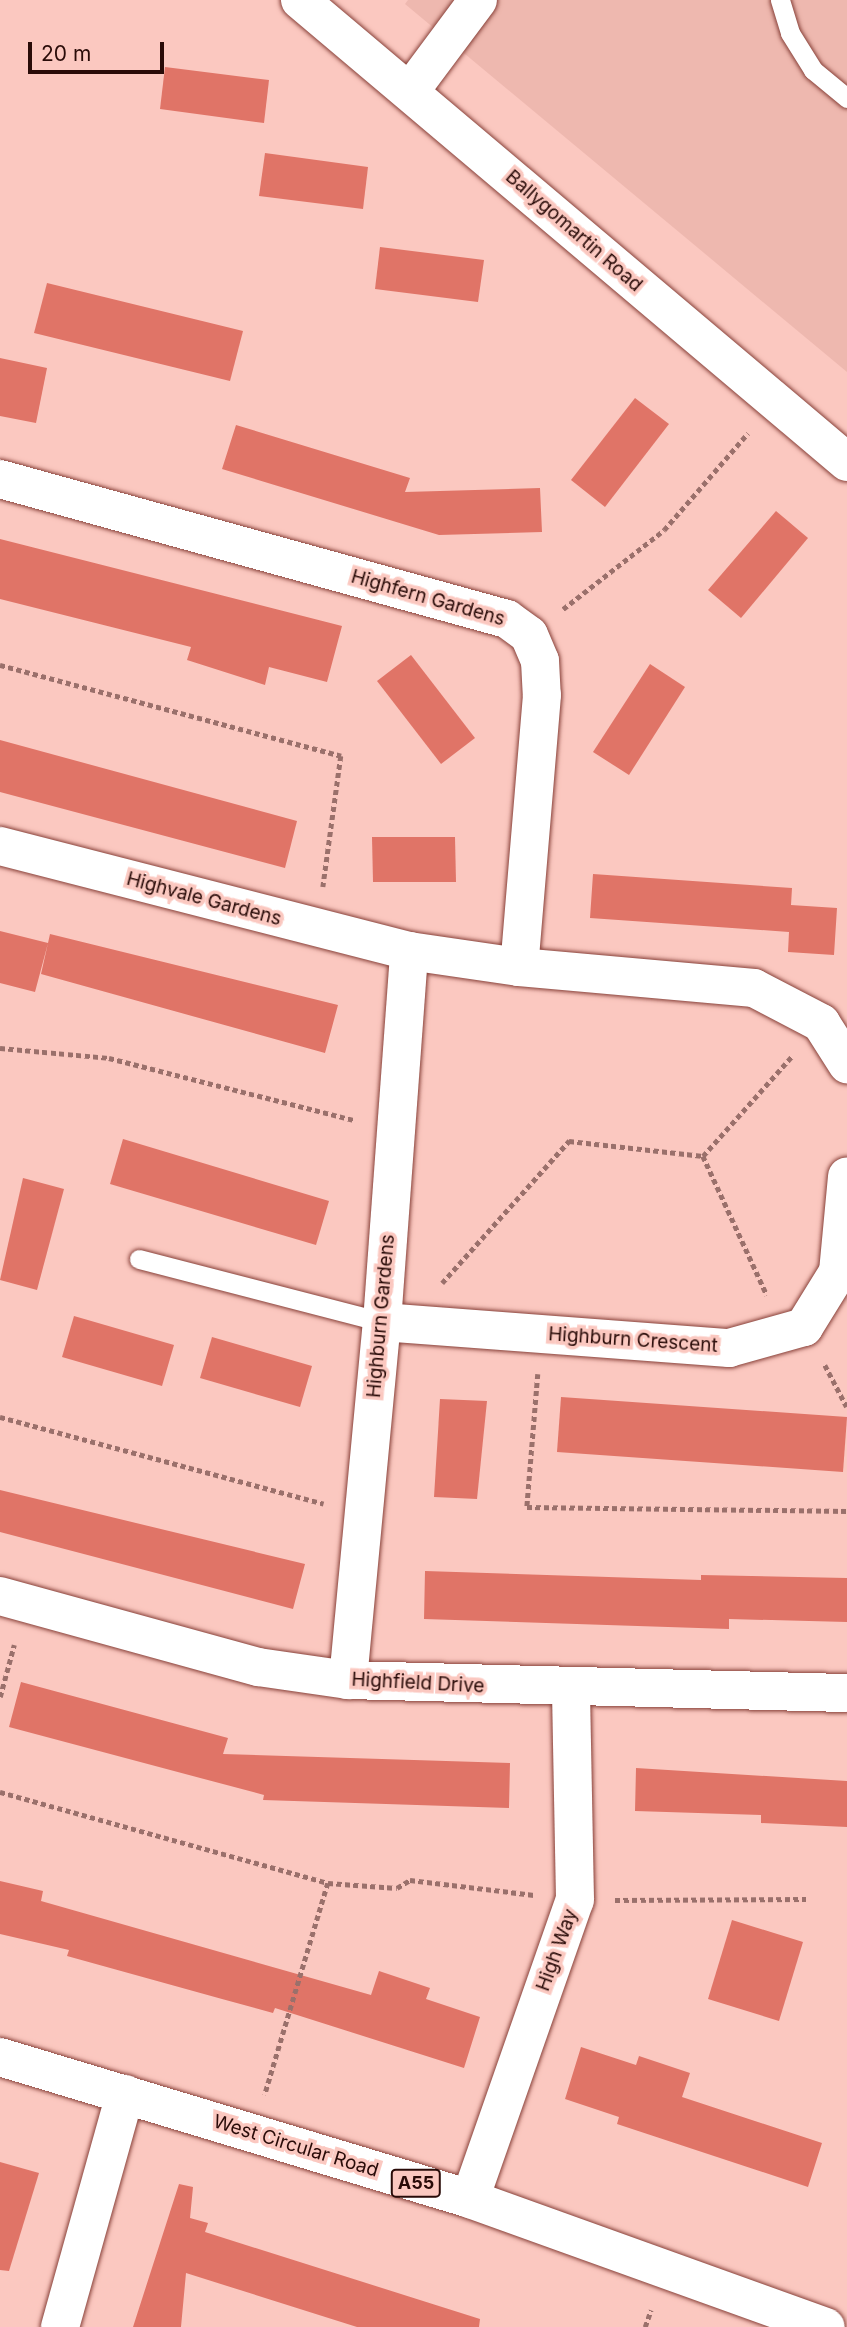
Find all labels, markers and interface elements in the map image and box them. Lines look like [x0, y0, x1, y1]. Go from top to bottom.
scale bar [32, 28, 168, 72]
text: 20 m [41, 41, 91, 66]
street label: Ballygomartin Road [501, 165, 647, 297]
street label: Highfern Gardens [349, 565, 507, 631]
street label: Highvale Gardens [124, 867, 284, 931]
street label: Highburn Gardens [362, 1233, 400, 1399]
street label: Highburn Crescent [548, 1323, 718, 1357]
street label: Highfield Drive [351, 1668, 485, 1698]
street label: High Way [532, 1906, 582, 1994]
street label: West Circular Road [211, 2110, 381, 2182]
road number: A55 [390, 2168, 442, 2197]

